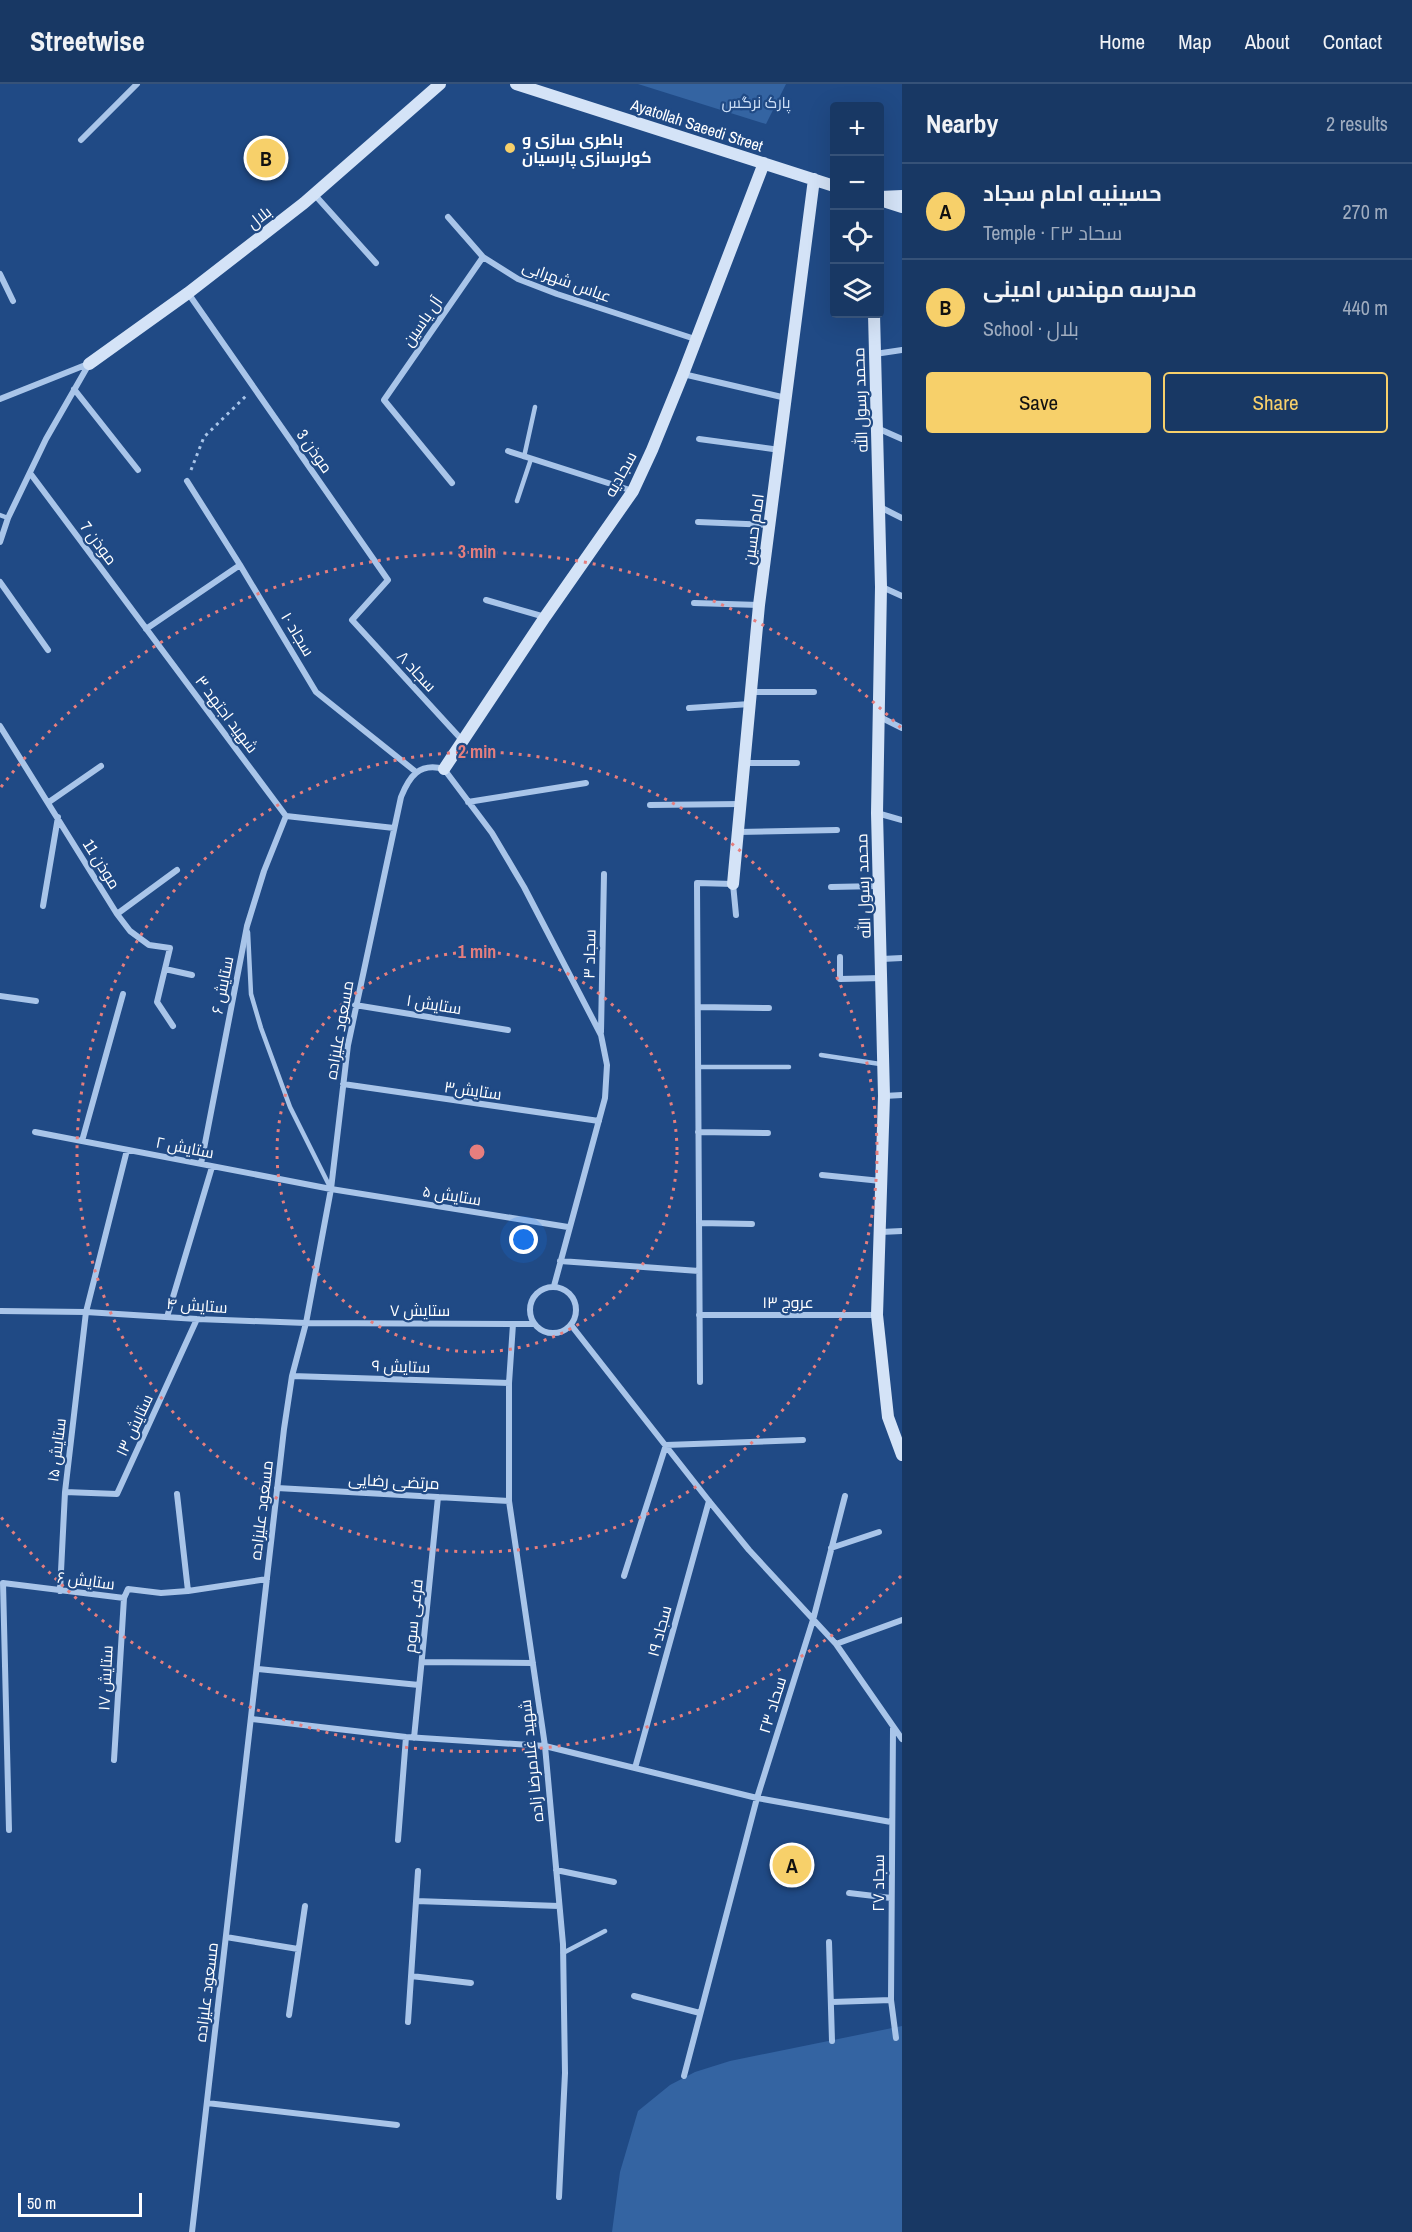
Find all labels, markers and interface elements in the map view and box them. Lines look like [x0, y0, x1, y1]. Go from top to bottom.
text: Streetwise [30, 22, 145, 60]
text: Home [1099, 27, 1145, 56]
text: Map [1178, 27, 1212, 56]
text: About [1245, 27, 1290, 56]
text: Contact [1323, 27, 1382, 56]
park label: پارک نرگس [721, 91, 791, 114]
street label: Ayatollah Saeedi Street [627, 93, 766, 157]
map controls [830, 102, 884, 318]
button: + [830, 102, 884, 156]
text: Nearby [926, 106, 998, 141]
text: 2 results [1326, 110, 1388, 137]
place label: باطری سازی و کولرسازی پارسیان [522, 128, 651, 169]
pin: B [246, 136, 286, 181]
marker: باطری سازی و کولرسازی پارسیان [503, 141, 517, 155]
button: − [830, 156, 884, 210]
text: حسینیه امام سجاد [983, 178, 1162, 208]
text: A [940, 198, 951, 225]
text: 270 m [1342, 198, 1388, 225]
street label: بلال [242, 200, 276, 234]
button: locate [830, 210, 884, 264]
text: Temple · سحاد ۲۳ [983, 219, 1122, 246]
street label: عباس شهرابی [519, 255, 615, 307]
button: layers [830, 264, 884, 318]
text: مدرسه مهندس امینی [983, 274, 1197, 304]
street label: آل یاسین [397, 291, 448, 351]
text: B [940, 294, 951, 321]
text: 440 m [1342, 294, 1388, 321]
text: School · بلال [983, 315, 1079, 342]
street label: محمد رسول الله [847, 347, 873, 453]
button: Save [926, 372, 1151, 433]
button: Share [1163, 372, 1388, 433]
street label: موذن 3 [292, 425, 338, 477]
street label: سجادیه [599, 447, 641, 501]
street label: امام حسین [737, 492, 770, 566]
street label: موذن 7 [76, 517, 122, 569]
text: 3 min [458, 539, 496, 564]
street label: سجاد ۱۰ [276, 608, 320, 660]
street label: سجاد ۸ [392, 646, 442, 696]
street label: شهید اجتهد ۳ [190, 671, 264, 757]
text: 2 min [458, 739, 496, 764]
street label: محمد رسول الله [850, 833, 876, 939]
street label: موذن 11 [78, 835, 126, 893]
street label: سجاد ۳ [578, 929, 600, 979]
text: 1 min [458, 939, 496, 964]
street label: ستایش ۶ [206, 954, 238, 1016]
street label: مسعود علیزاده [319, 979, 359, 1081]
street label: ستایش ۱ [405, 989, 463, 1019]
street label: ستایش۳ [443, 1075, 503, 1105]
street label: ستایش ۲ [154, 1131, 216, 1163]
centre of rings [467, 1142, 487, 1162]
street label: ستایش ۵ [421, 1179, 483, 1211]
your location [509, 1225, 538, 1254]
street label: عروج ۱۳ [762, 1291, 814, 1314]
street label: ستایش ۴ [166, 1292, 228, 1318]
street label: ستایش ۷ [390, 1299, 450, 1321]
street label: ستایش ۹ [371, 1354, 431, 1378]
street label: ستایش ۱۳ [110, 1390, 158, 1460]
street label: ستایش ۱۵ [41, 1417, 71, 1483]
street label: مسعود علیزاده [244, 1459, 278, 1561]
street label: مرتضی رضایی [348, 1468, 440, 1494]
street label: ستایش ۶ [56, 1566, 116, 1594]
street label: فرعی سوم [398, 1578, 429, 1654]
street label: سجاد ۱۹ [642, 1603, 676, 1659]
street label: ستایش ۱۷ [92, 1645, 118, 1711]
street label: سحاد ۲۳ [753, 1674, 791, 1736]
street label: شهید غلامرضا زاده [514, 1699, 548, 1823]
pin: A [772, 1842, 812, 1888]
street label: سجاد ۲۷ [867, 1854, 889, 1912]
street label: مسعود علیزاده [189, 1941, 223, 2043]
scale bar [18, 2190, 142, 2218]
text: 50 m [27, 2192, 56, 2214]

